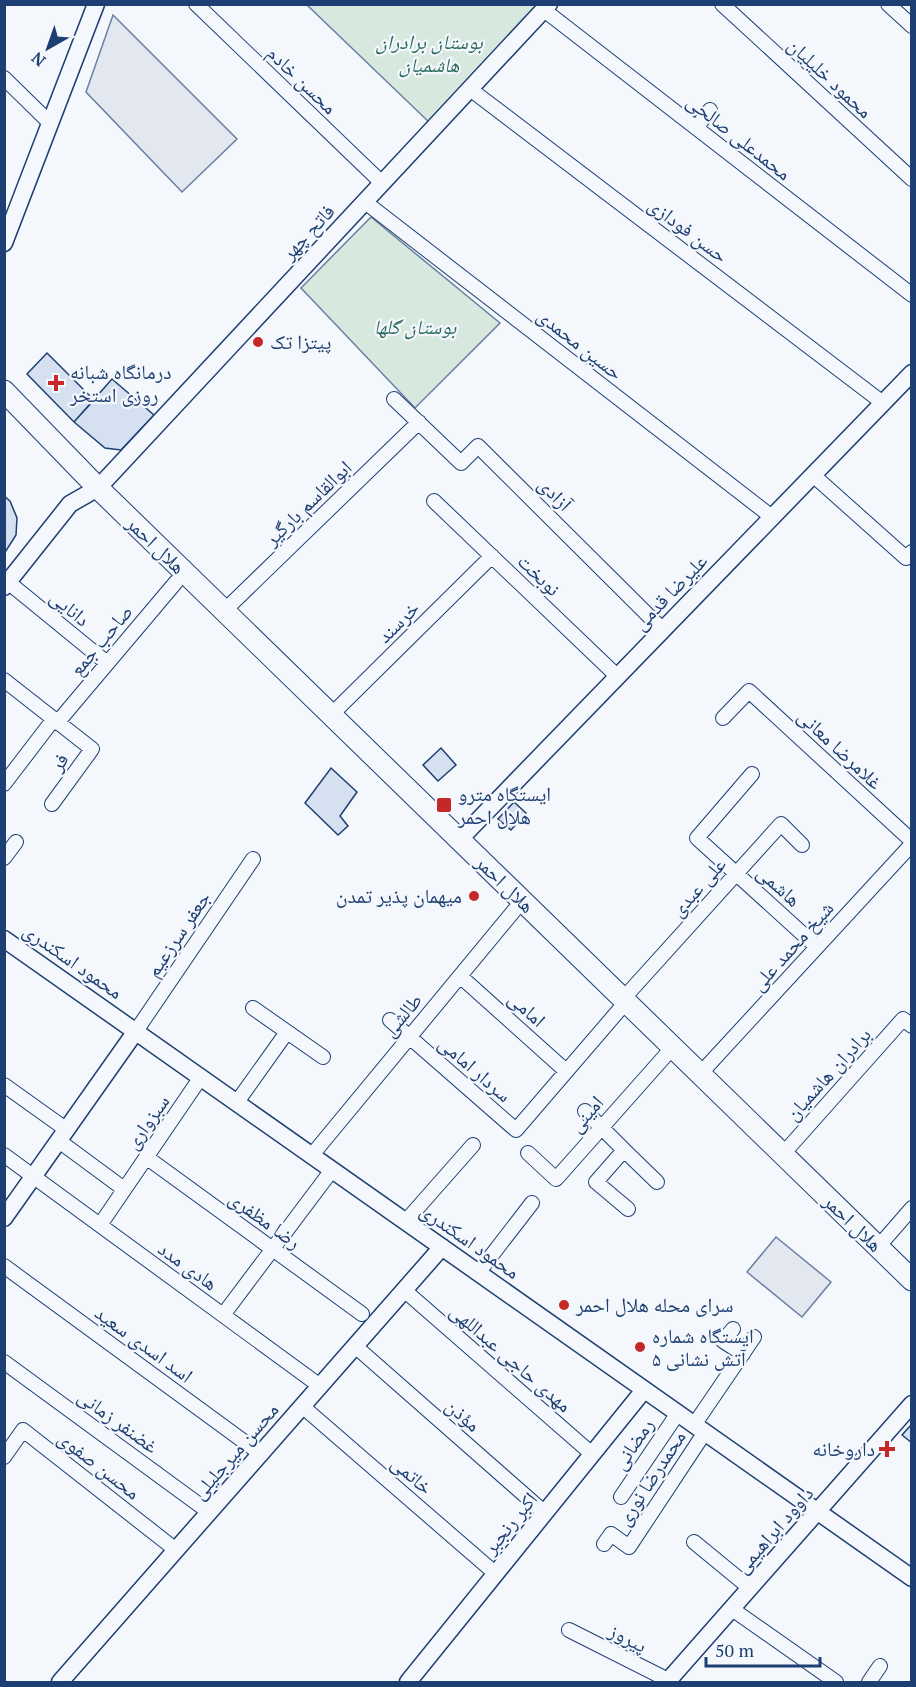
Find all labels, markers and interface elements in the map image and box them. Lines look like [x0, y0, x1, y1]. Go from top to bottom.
north arrow [18, 18, 78, 78]
park label: بوستان برادران هاشمیان [375, 28, 483, 78]
street label: محمود خلیلیان [782, 31, 879, 124]
street label: محسن خادم [261, 39, 343, 121]
text: N [27, 47, 50, 72]
street label: محمدعلی صالحی [681, 87, 797, 186]
street label: حسن فودازی [643, 191, 734, 269]
street label: فاتح چهر [274, 198, 340, 266]
street label: حسین محمدی [532, 301, 629, 386]
park label: بوستان گلها [374, 313, 457, 340]
place label: پیتزا تک [270, 328, 331, 355]
marker: پیتزا تک [251, 335, 265, 349]
place label: درمانگاه شبانه روزی استخر [69, 358, 172, 408]
marker: درمانگاه شبانه روزی استخر [47, 374, 65, 392]
street label: ابوالقاسم بارگیر [257, 454, 358, 553]
street label: آزادی [532, 471, 579, 517]
street label: هلال احمر [120, 509, 192, 580]
street label: نوبخت [512, 548, 567, 602]
street label: علیرضا قدمی [626, 548, 713, 636]
street label: دانایی [45, 583, 96, 632]
street label: خرسند [371, 594, 425, 649]
street label: صاحب جمع [63, 598, 138, 681]
street label: غلامرضا معانی [792, 702, 889, 795]
street label: فر [42, 747, 74, 777]
place label: ایستگاه مترو هلال احمر [457, 780, 551, 830]
marker: ایستگاه مترو هلال احمر [435, 796, 453, 814]
street label: هلال احمر [469, 848, 541, 919]
street label: علی عبدی [664, 851, 732, 922]
street label: هاشمی [752, 859, 807, 913]
place label: میهمان پذیر تمدن [336, 882, 462, 909]
street label: جعفر سرزعیم [139, 885, 217, 983]
marker: میهمان پذیر تمدن [467, 889, 481, 903]
street label: شیخ محمد علی [744, 895, 839, 996]
street label: محمود اسکندری [18, 916, 128, 1005]
street label: امامی [503, 985, 552, 1033]
street label: طالشی [375, 987, 428, 1042]
street label: برادران هاشمیان [779, 1021, 877, 1126]
street label: سردار امامی [433, 1029, 518, 1108]
street label: سبزواری [118, 1089, 175, 1155]
street label: امینی [562, 1089, 609, 1138]
street label: رضا مظفری [224, 1184, 307, 1255]
street label: هلال احمر [817, 1187, 889, 1258]
street label: محمود اسکندری [415, 1196, 525, 1285]
street label: هادی مدد [153, 1235, 224, 1296]
place label: سرای محله هلال احمر [575, 1291, 733, 1318]
street label: مهدی حاجی عبداللهی [445, 1297, 578, 1418]
marker: سرای محله هلال احمر [557, 1298, 571, 1312]
street label: اسد اسدی سعید [90, 1299, 199, 1388]
place label: ایستگاه شماره ۵ آتش نشانی [652, 1322, 754, 1372]
marker: ایستگاه شماره ۵ آتش نشانی [633, 1340, 647, 1354]
street label: غضنفر زمانی [73, 1382, 164, 1459]
street label: مؤذن [440, 1392, 487, 1437]
street label: محسن میرجلیلی [185, 1396, 284, 1505]
street label: رمضانی [606, 1413, 660, 1475]
street label: محسن صفوی [53, 1424, 146, 1505]
street label: محمدرضا نوری [610, 1425, 691, 1531]
place label: داروخانه [813, 1435, 875, 1462]
marker: داروخانه [880, 1442, 894, 1456]
street label: خاتمی [386, 1449, 439, 1500]
street label: داوود ابراهیمی [728, 1480, 819, 1579]
street label: اکبر رنجبر [476, 1486, 543, 1560]
street label: پیروز [604, 1616, 652, 1659]
scale bar [706, 1630, 820, 1668]
text: 50 m [715, 1638, 755, 1662]

